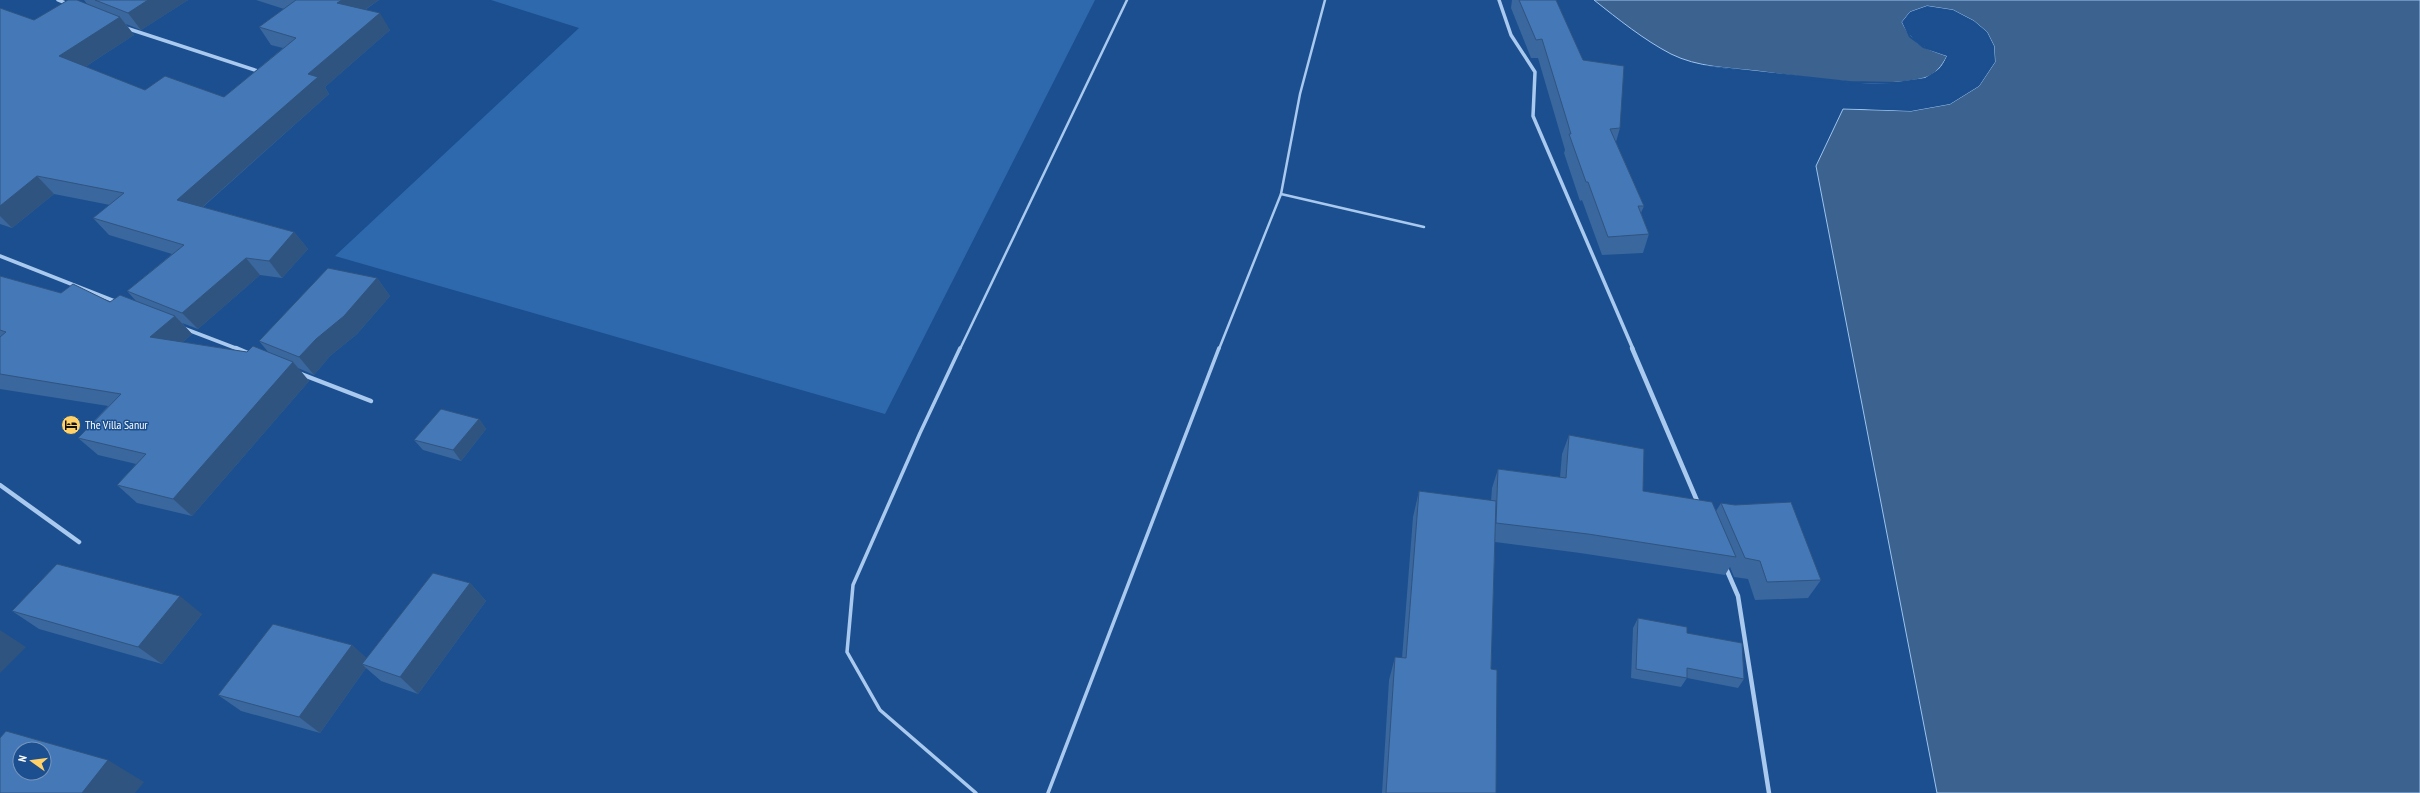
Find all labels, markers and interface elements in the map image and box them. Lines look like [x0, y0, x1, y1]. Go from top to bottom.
hotel icon: The Villa Sanur [60, 414, 82, 436]
place label: The Villa Sanur [85, 417, 148, 432]
north arrow [12, 741, 52, 781]
text: N [15, 754, 30, 763]

